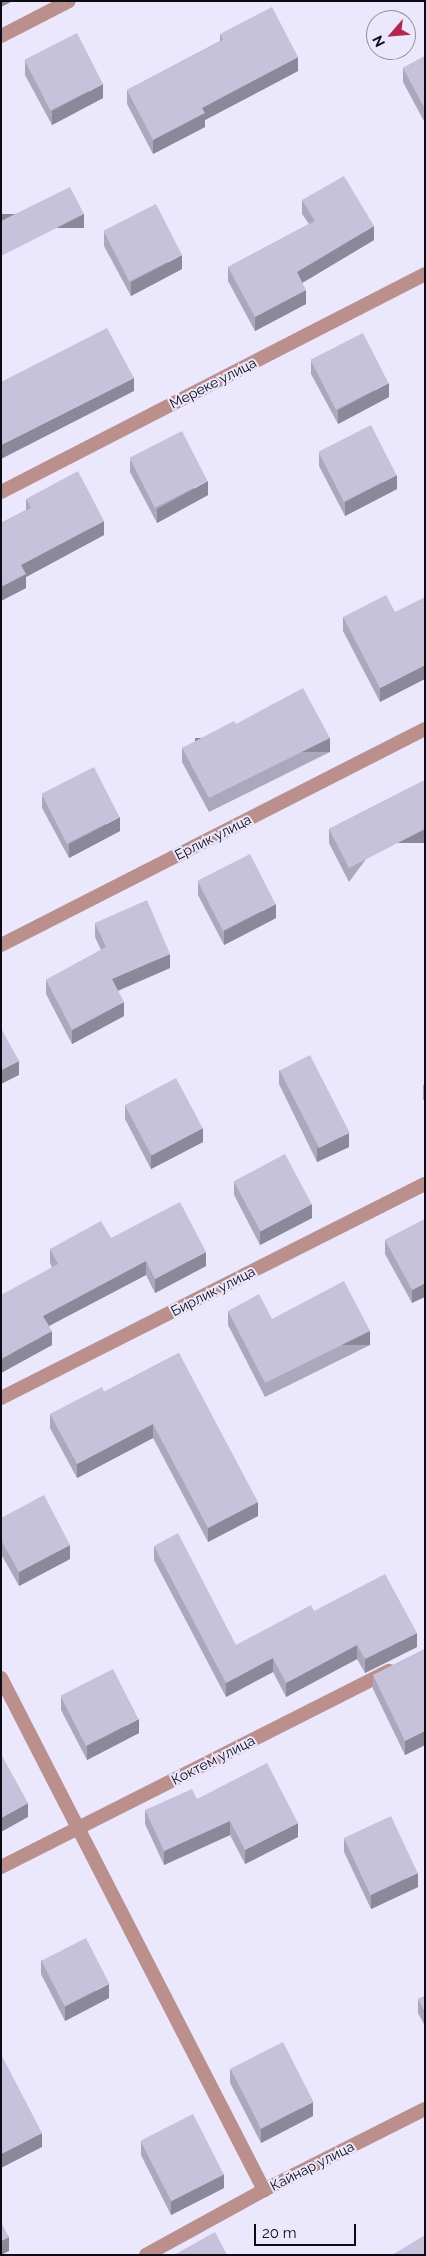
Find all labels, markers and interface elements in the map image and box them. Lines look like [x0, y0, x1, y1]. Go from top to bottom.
north arrow [366, 10, 416, 60]
text: N [369, 33, 388, 50]
street label: Мереке улица [167, 354, 259, 412]
street label: Ерлик улица [172, 810, 254, 864]
street label: Бирлик улица [168, 1262, 258, 1320]
street label: Коктем улица [168, 1732, 258, 1788]
street label: Кайнар улица [267, 2138, 357, 2194]
scale bar [256, 2214, 358, 2246]
text: 20 m [262, 2224, 297, 2242]

